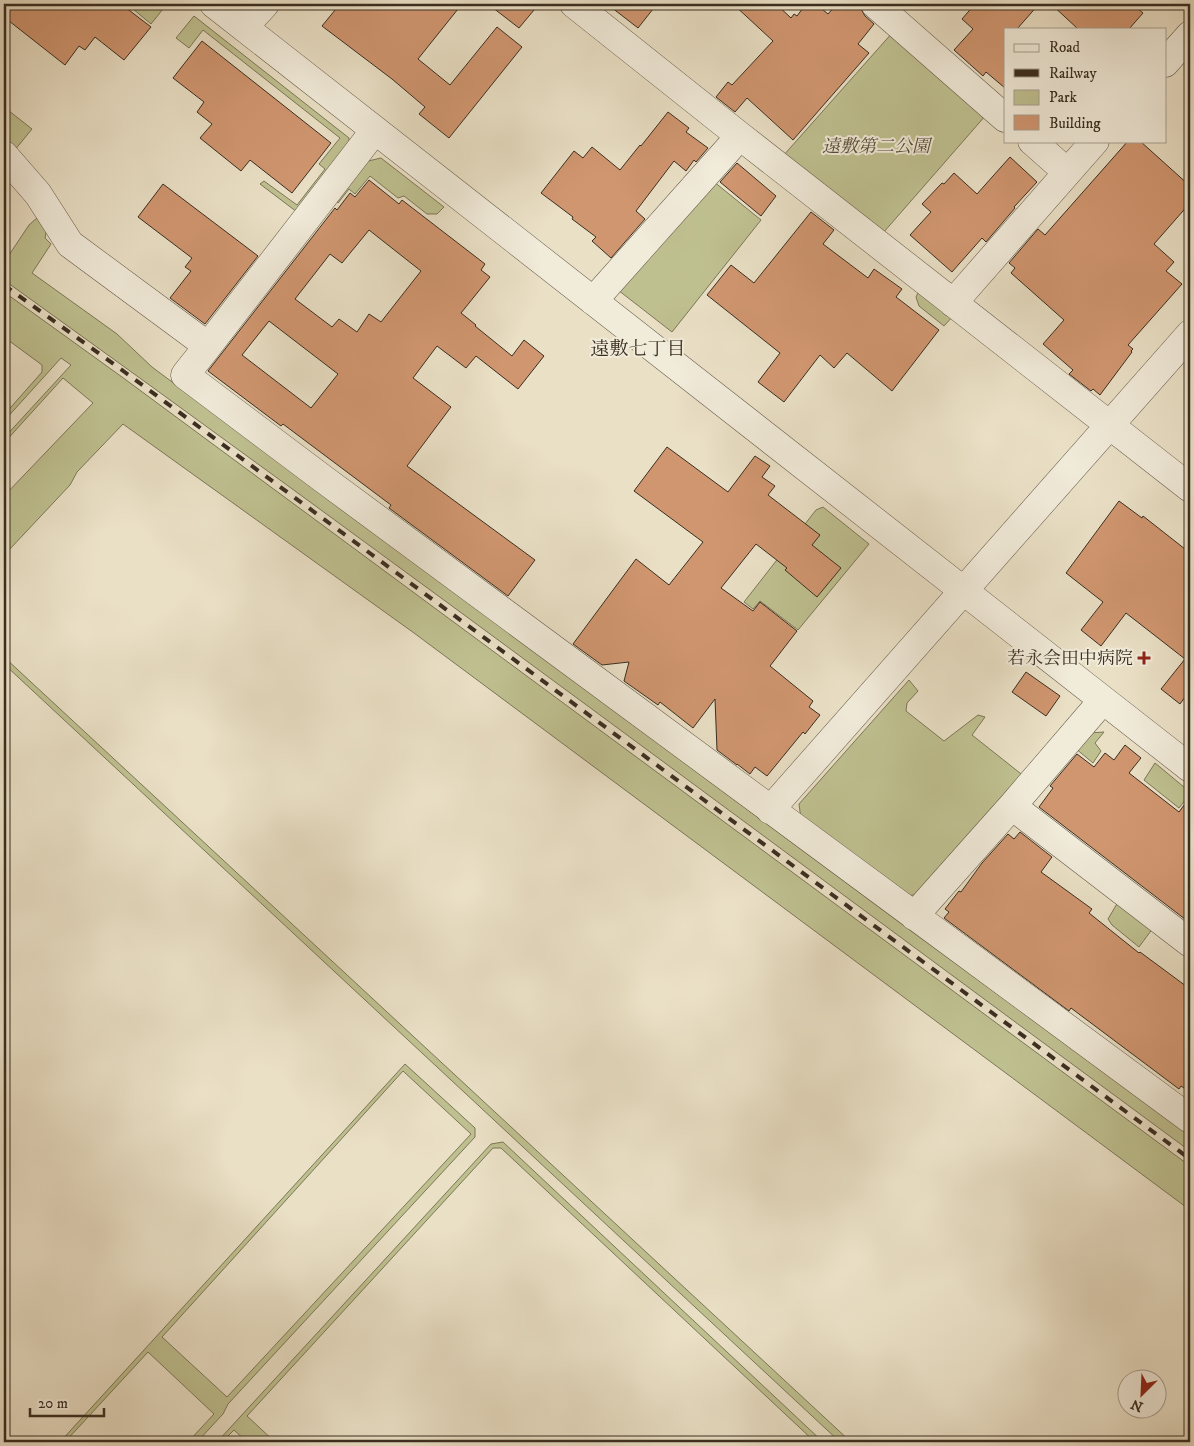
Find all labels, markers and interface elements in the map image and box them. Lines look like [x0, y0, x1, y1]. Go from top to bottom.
legend [1004, 28, 1166, 142]
text: Road [1049, 38, 1081, 57]
text: Railway [1049, 64, 1097, 83]
text: Park [1049, 88, 1078, 107]
text: Building [1049, 114, 1101, 133]
park label: 遠敷第二公園 [822, 136, 933, 158]
district label: 遠敷七丁目 [590, 338, 686, 361]
place label: 若永会田中病院 [1007, 648, 1133, 670]
marker: 若永会田中病院 [1137, 651, 1151, 665]
north arrow [1116, 1368, 1166, 1418]
scale bar [30, 1386, 104, 1418]
text: 20 m [38, 1394, 68, 1413]
text: N [1128, 1394, 1146, 1416]

